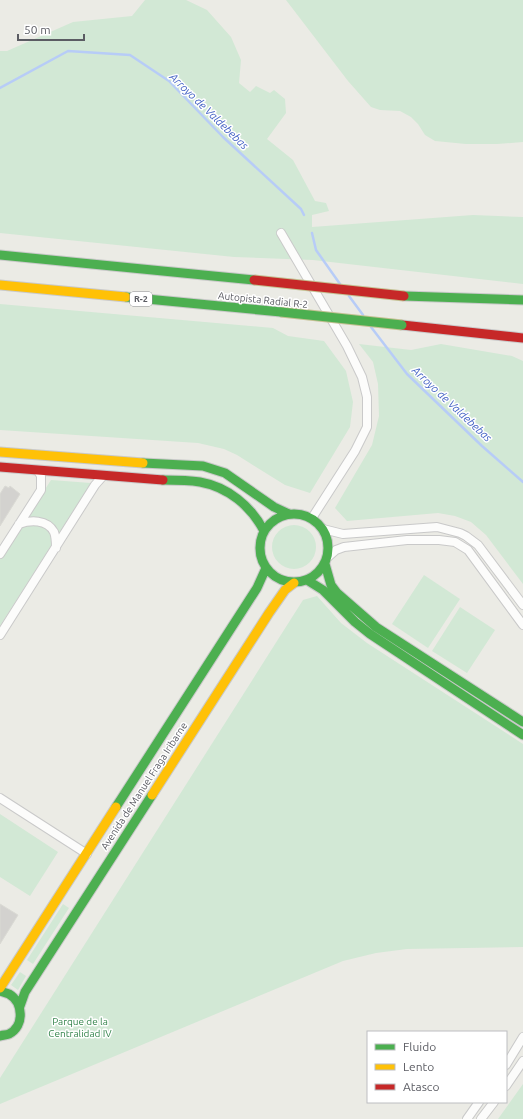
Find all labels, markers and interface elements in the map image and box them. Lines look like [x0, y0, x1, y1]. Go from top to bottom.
scale bar [18, 16, 84, 42]
text: 50 m [24, 23, 51, 36]
water label: Arroyo de Valdebebas [167, 70, 251, 152]
street label: Autopista Radial R-2 [217, 290, 309, 310]
road number: R-2 [130, 292, 152, 306]
water label: Arroyo de Valdebebas [409, 363, 495, 444]
street label: Avenida de Manuel Fraga Iribarne [99, 720, 189, 852]
park label: Parque de la Centralidad IV [48, 1016, 112, 1039]
legend [367, 1031, 507, 1103]
text: Fluido [403, 1040, 436, 1053]
text: Lento [403, 1060, 434, 1073]
text: Atasco [403, 1080, 439, 1093]

